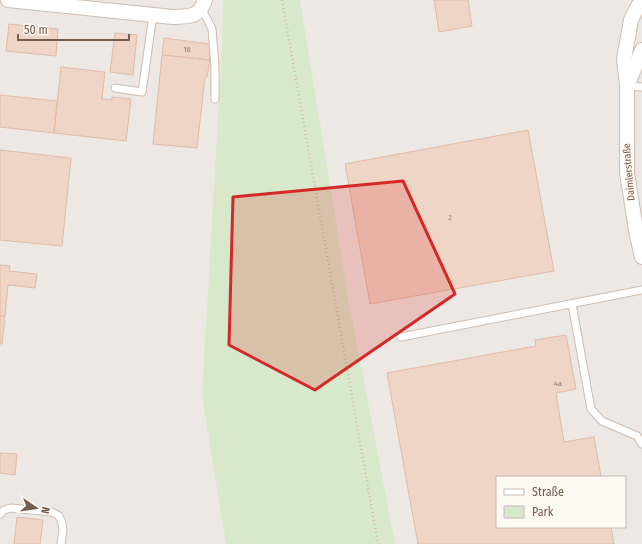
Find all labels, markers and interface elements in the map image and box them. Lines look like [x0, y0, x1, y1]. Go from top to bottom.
scale bar [18, 16, 129, 42]
text: 50 m [24, 23, 48, 37]
house number: 16 [183, 45, 191, 54]
street label: Daimlerstraße [621, 143, 637, 201]
house number: 2 [448, 213, 452, 222]
house number: 4a [554, 379, 562, 388]
legend [496, 476, 626, 528]
text: Straße [532, 485, 564, 499]
north arrow [16, 488, 56, 528]
text: N [38, 505, 52, 515]
text: Park [532, 505, 554, 519]

